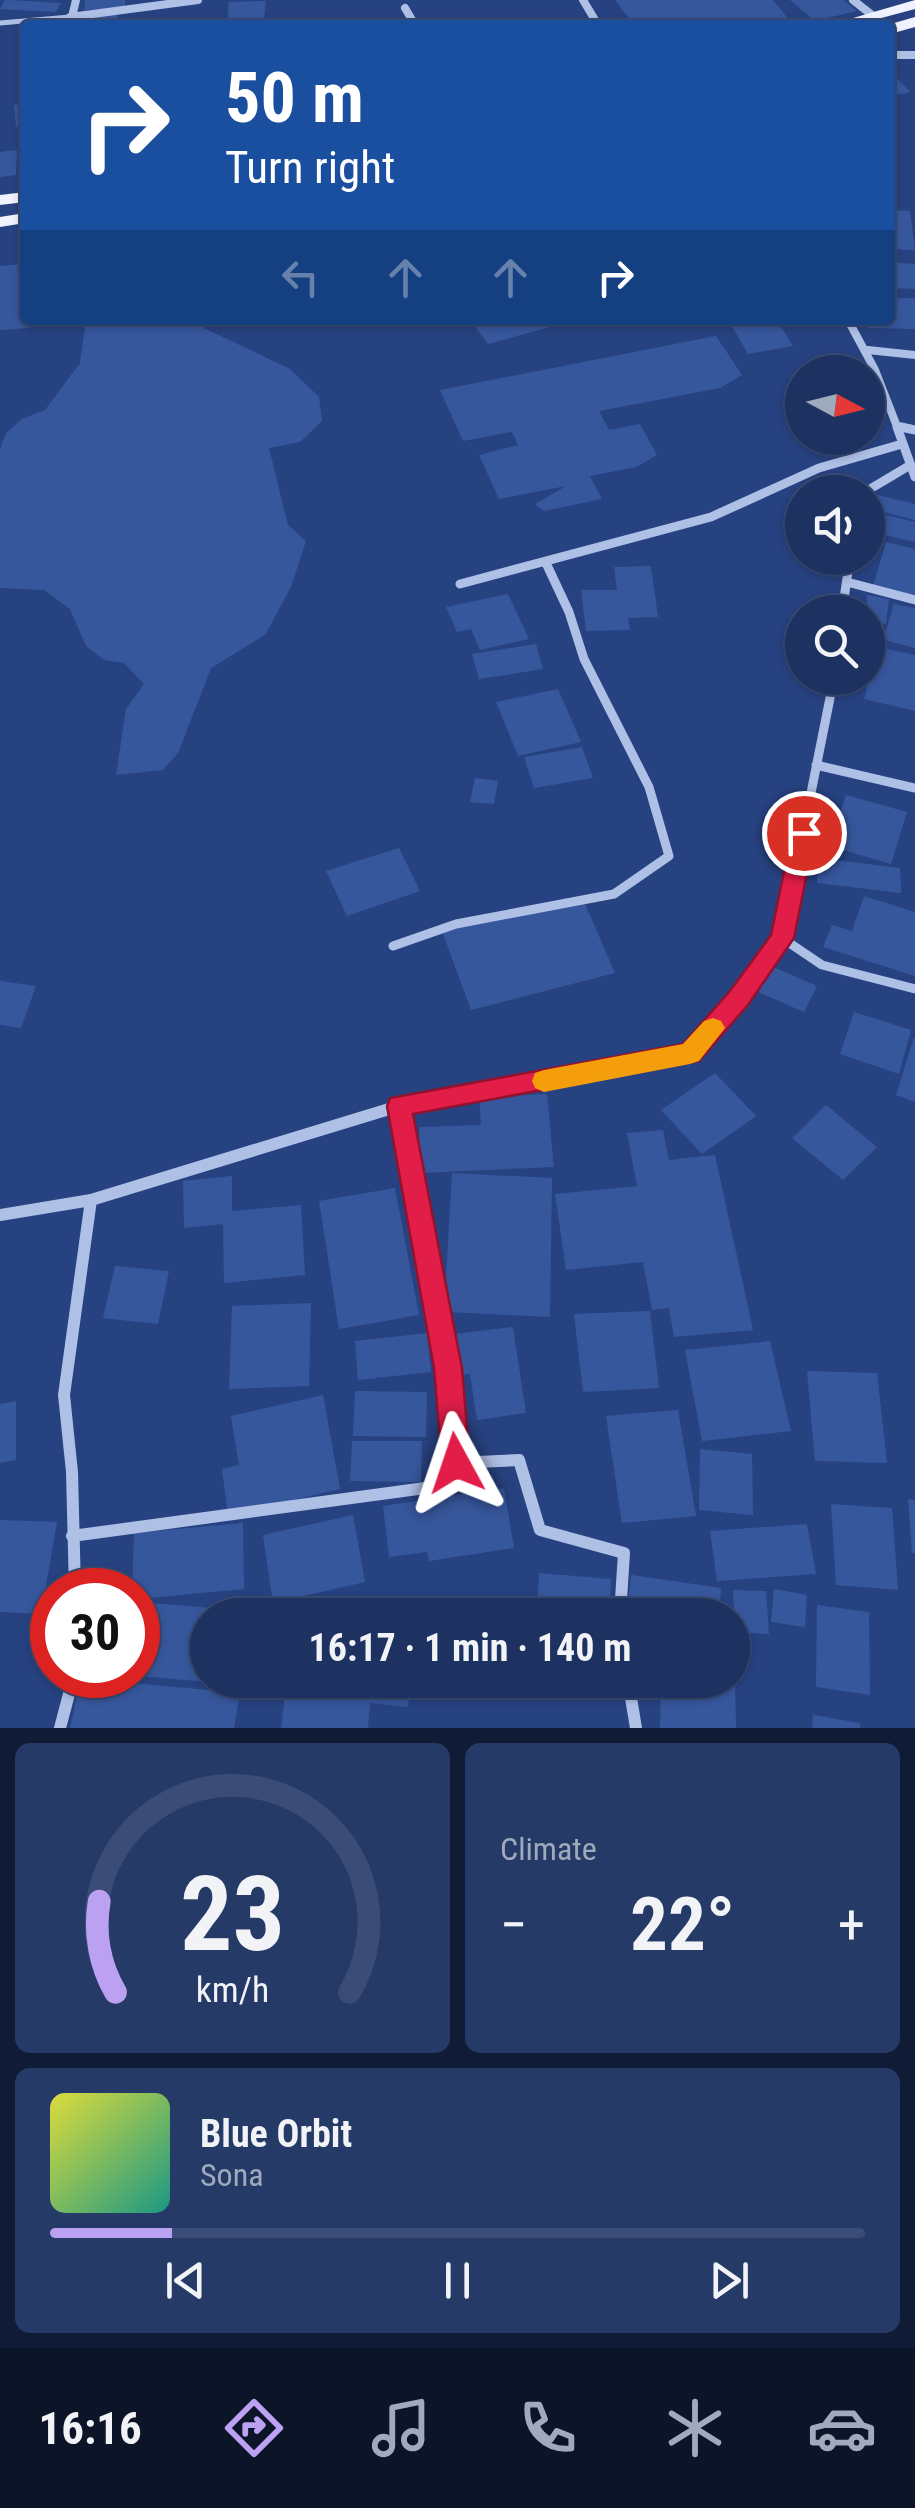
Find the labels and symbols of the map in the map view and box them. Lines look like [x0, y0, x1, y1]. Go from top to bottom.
north arrow [785, 355, 885, 455]
pin [762, 791, 847, 876]
position arrow [404, 1411, 508, 1515]
speed limit sign: 30 [30, 1568, 160, 1698]

